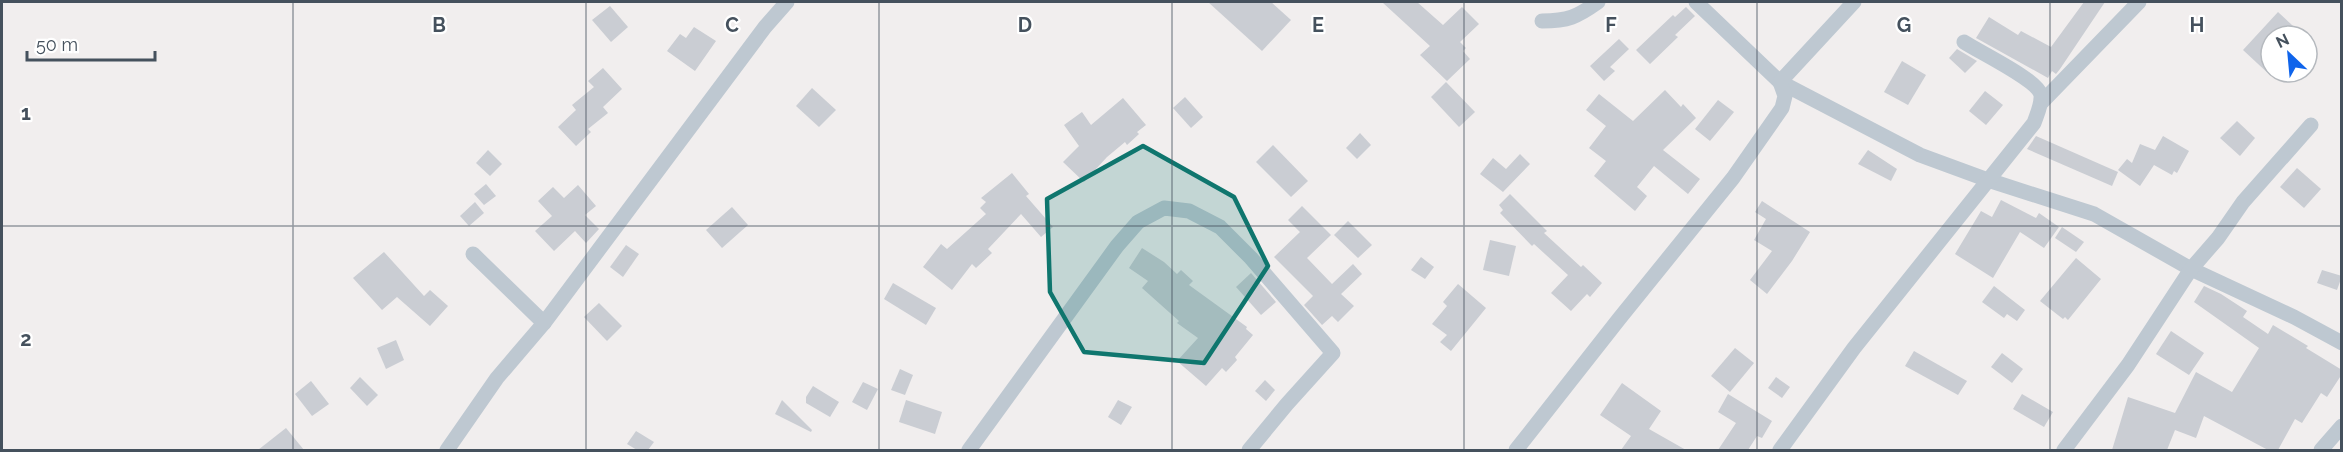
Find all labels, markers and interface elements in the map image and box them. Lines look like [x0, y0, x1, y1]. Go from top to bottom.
text: B [432, 13, 446, 37]
text: C [725, 13, 739, 37]
text: D [1018, 13, 1032, 37]
text: E [1312, 13, 1324, 37]
text: F [1605, 13, 1617, 37]
text: G [1897, 13, 1911, 37]
text: H [2190, 13, 2204, 37]
scale bar [27, 24, 154, 62]
north arrow [2259, 24, 2319, 84]
text: N [2273, 30, 2292, 52]
text: 50 m [36, 34, 78, 55]
text: 1 [21, 101, 31, 125]
text: 2 [20, 327, 32, 351]

